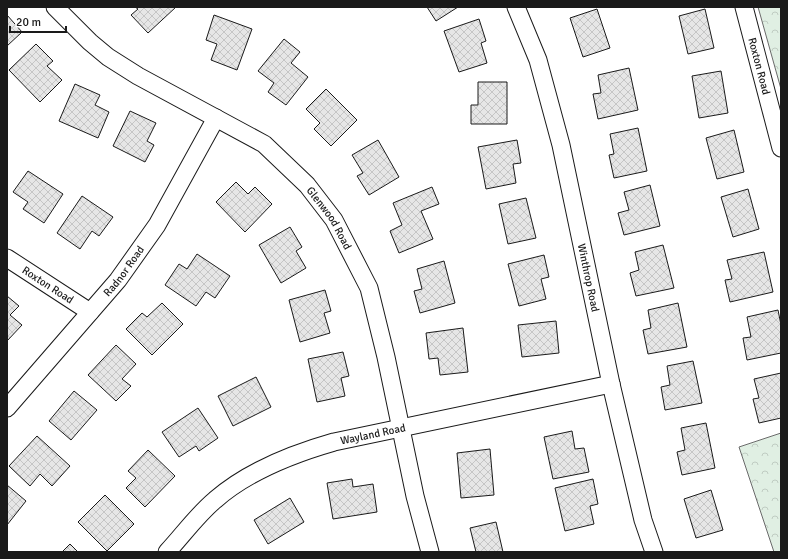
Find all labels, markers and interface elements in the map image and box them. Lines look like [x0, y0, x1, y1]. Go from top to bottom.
scale bar [10, 8, 66, 34]
text: 20 m [16, 15, 41, 30]
street label: Roxton Road [745, 36, 773, 96]
street label: Glenwood Road [304, 184, 354, 252]
street label: Winthrop Road [575, 242, 602, 313]
street label: Radnor Road [101, 243, 147, 299]
street label: Roxton Road [20, 264, 76, 307]
street label: Wayland Road [339, 421, 407, 447]

